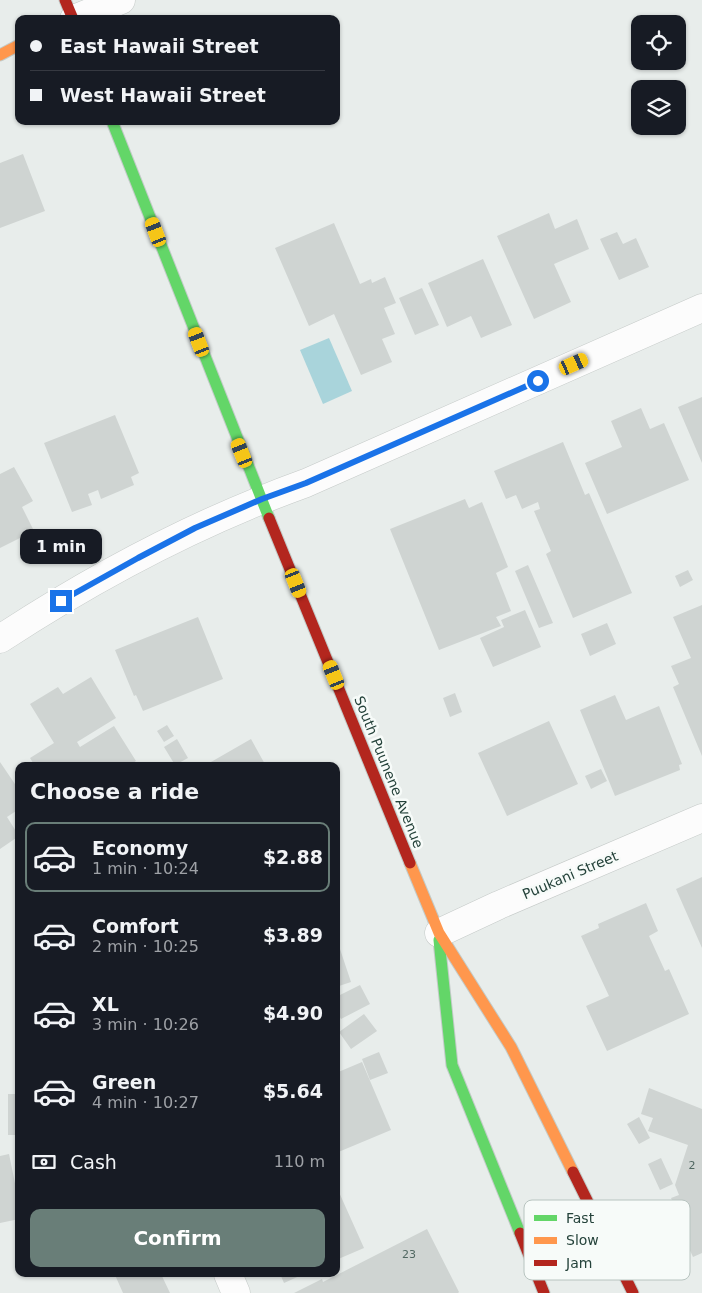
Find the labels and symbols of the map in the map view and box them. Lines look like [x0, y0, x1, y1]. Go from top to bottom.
car [143, 215, 168, 249]
car [186, 325, 211, 359]
car [557, 351, 590, 377]
route start [527, 370, 549, 392]
car [229, 436, 254, 470]
callout: 1 min [20, 528, 102, 564]
car [283, 566, 308, 600]
route end [50, 590, 72, 612]
car [321, 658, 346, 692]
street label: South Puunene Avenue [351, 694, 427, 850]
street label: Puukani Street [520, 847, 621, 902]
house number: 2 [689, 1159, 696, 1172]
legend [524, 1200, 690, 1280]
text: Fast [566, 1210, 595, 1226]
text: Slow [566, 1232, 599, 1248]
house number: 23 [402, 1248, 416, 1261]
text: Jam [565, 1255, 592, 1271]

